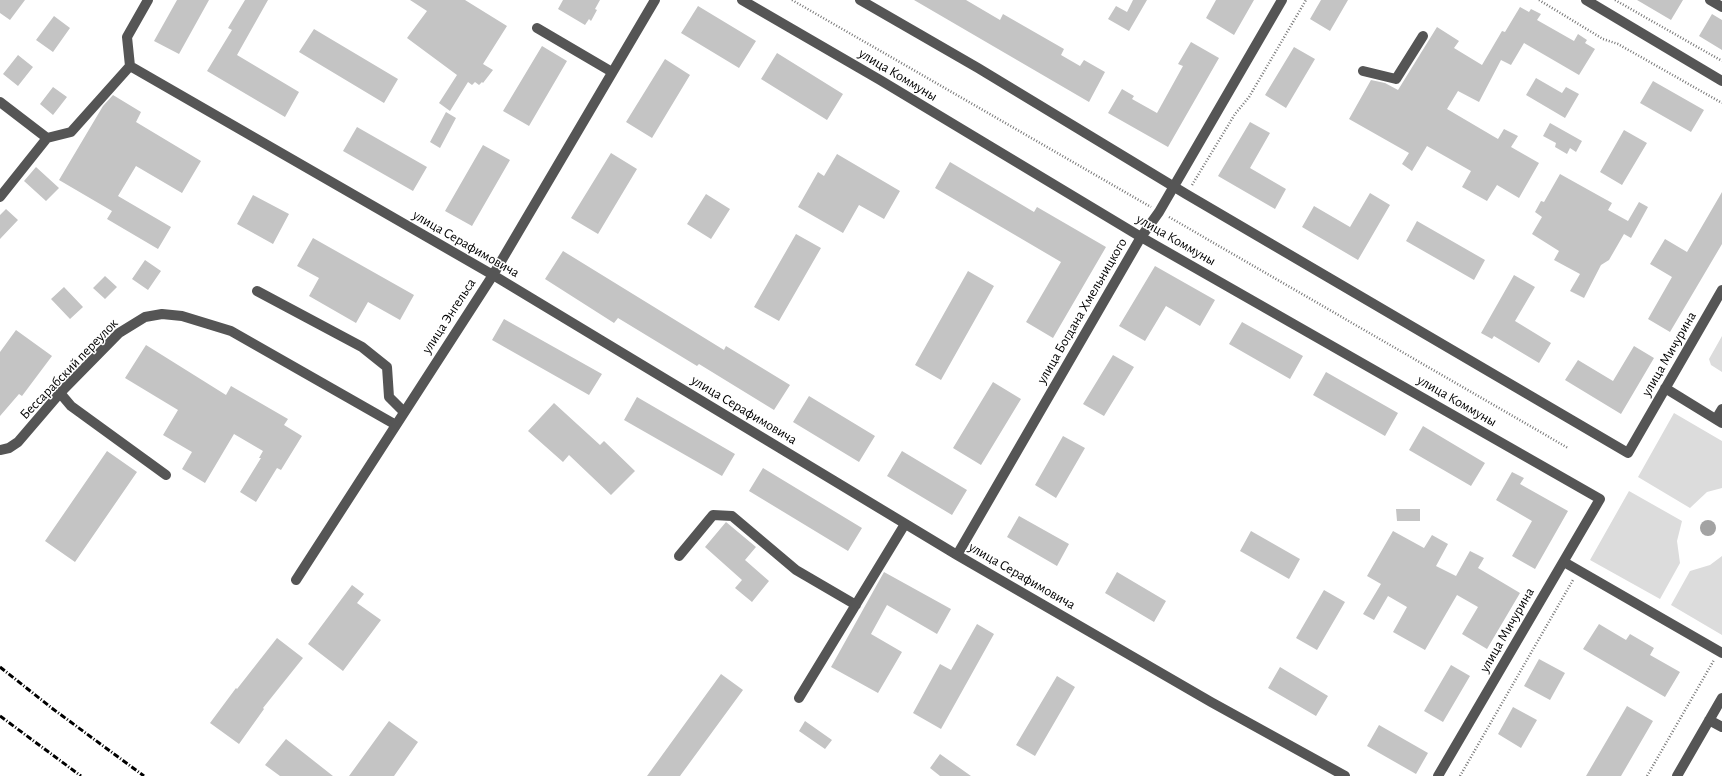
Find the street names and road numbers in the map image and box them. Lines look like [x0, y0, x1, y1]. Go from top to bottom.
street label: улица Коммуны [856, 45, 940, 105]
street label: улица Серафимовича [410, 207, 522, 281]
street label: улица Коммуны [1133, 210, 1219, 270]
street label: улица Богдана Хмельницкого [1033, 235, 1131, 387]
street label: улица Энгельса [418, 275, 480, 357]
street label: улица Мичурина [1638, 309, 1700, 399]
street label: Бессарабский переулок [16, 315, 122, 423]
street label: улица Коммуны [1414, 371, 1500, 431]
street label: улица Серафимовича [688, 372, 800, 448]
street label: улица Серафимовича [966, 539, 1078, 613]
street label: улица Мичурина [1476, 585, 1538, 675]

